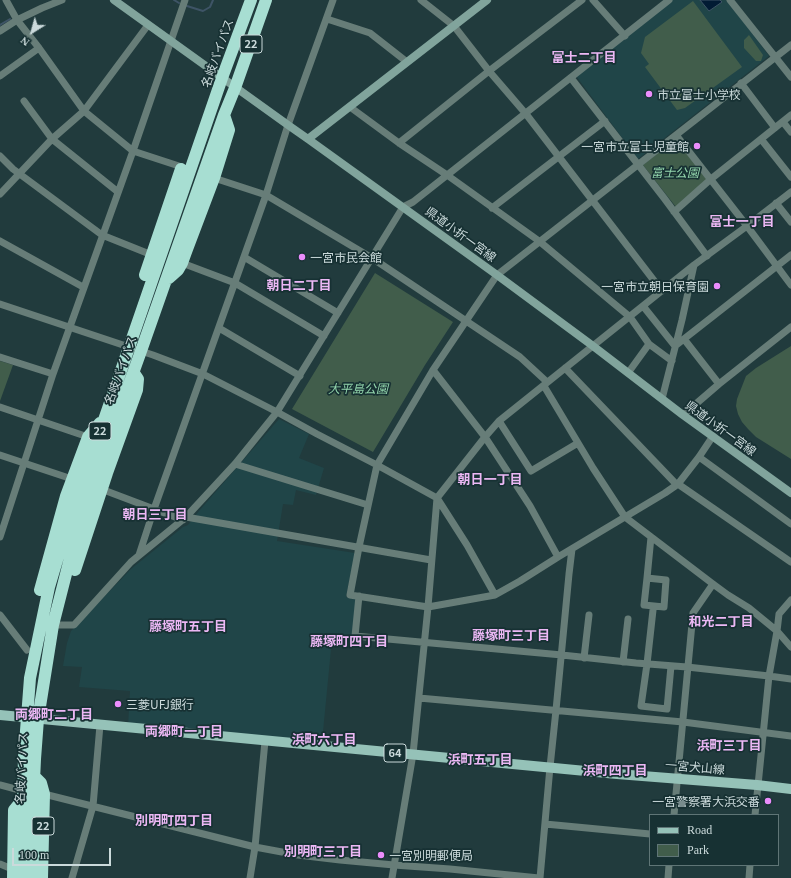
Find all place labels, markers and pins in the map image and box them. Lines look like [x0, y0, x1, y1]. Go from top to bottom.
place label: 市立富士小学校 [657, 87, 741, 101]
marker: 市立富士小学校 [644, 89, 654, 99]
place label: 一宮市立富士児童館 [581, 139, 689, 153]
marker: 一宮市立富士児童館 [692, 141, 702, 151]
place label: 一宮市民会館 [310, 250, 382, 264]
marker: 一宮市民会館 [297, 252, 307, 262]
place label: 一宮市立朝日保育園 [601, 279, 709, 293]
marker: 一宮市立朝日保育園 [712, 281, 722, 291]
place label: 三菱UFJ銀行 [126, 697, 194, 711]
marker: 三菱UFJ銀行 [113, 699, 123, 709]
place label: 一宮警察署大浜交番 [652, 794, 760, 808]
marker: 一宮警察署大浜交番 [763, 796, 773, 806]
place label: 一宮別明郵便局 [389, 848, 473, 862]
marker: 一宮別明郵便局 [376, 850, 386, 860]

